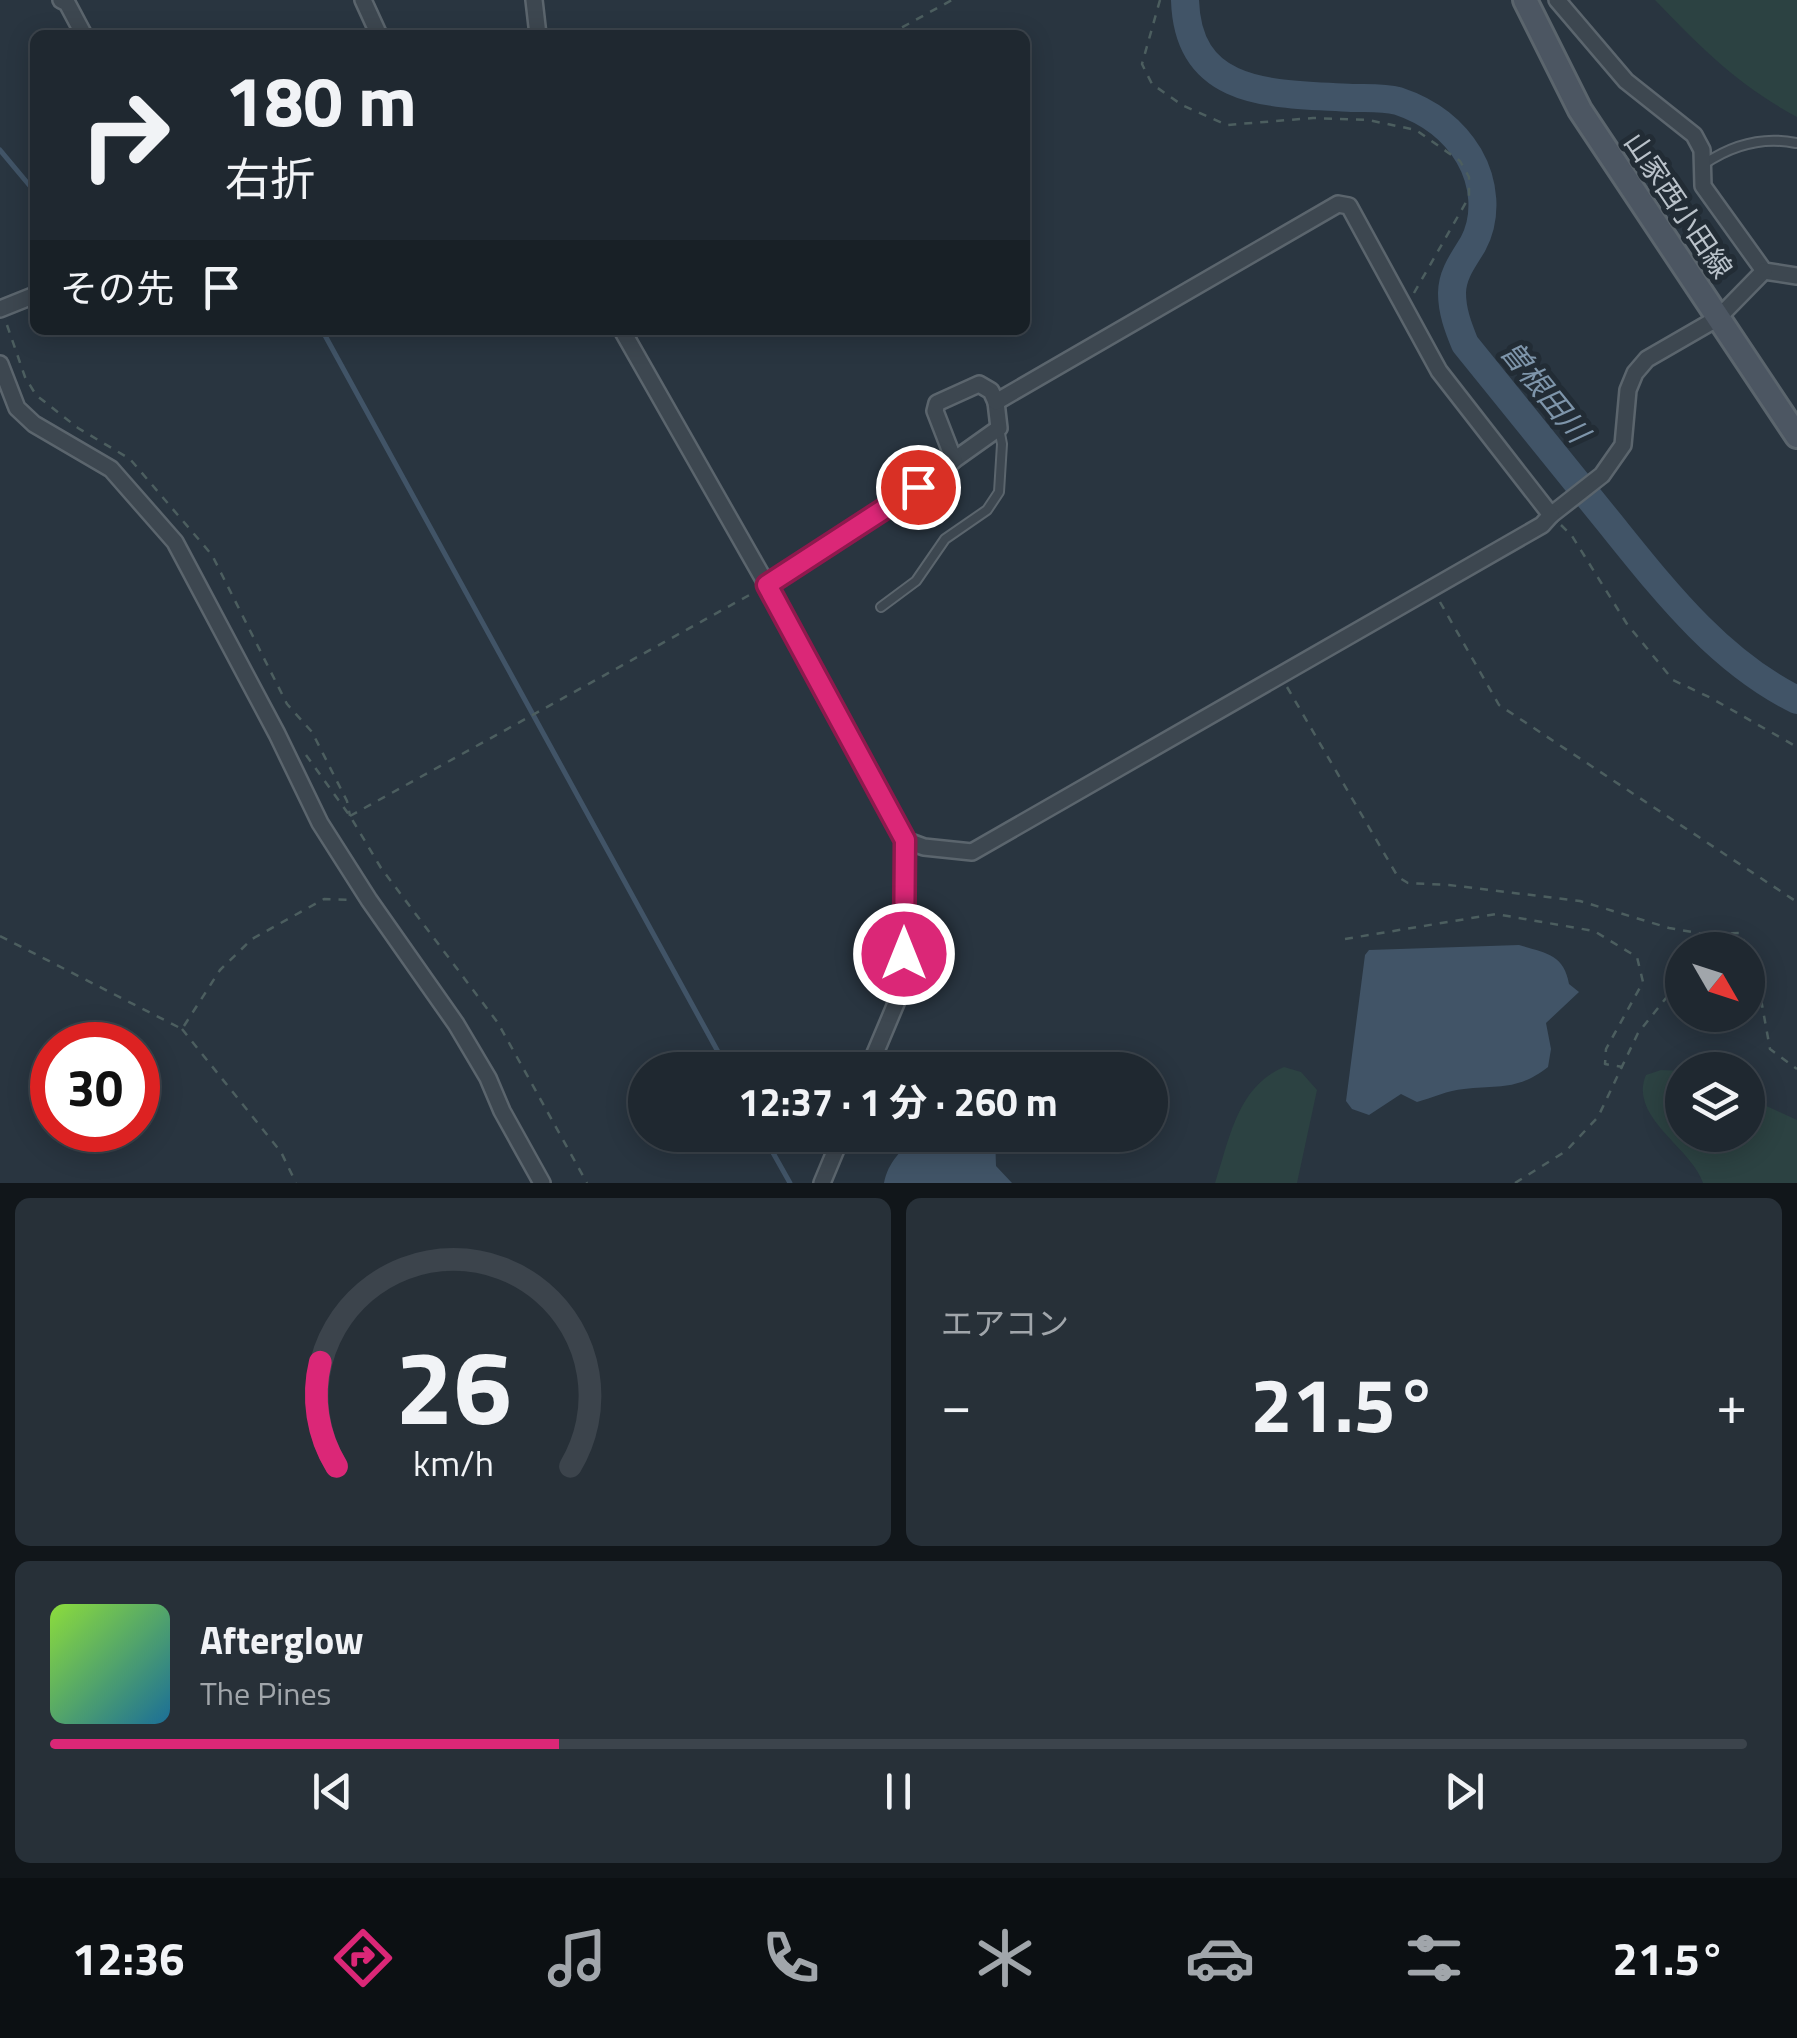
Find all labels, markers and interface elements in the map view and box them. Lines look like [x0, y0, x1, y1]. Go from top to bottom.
text: 180 m [225, 47, 417, 153]
icon: right [60, 70, 190, 200]
street label: 山家西小田線 [1614, 123, 1744, 287]
text: 右折 [225, 144, 315, 212]
text: その先 [60, 259, 174, 317]
icon: arrive [194, 260, 249, 315]
water label: 曽根田川 [1489, 330, 1603, 454]
pin [876, 445, 961, 530]
icon: arrive [891, 460, 946, 515]
position arrow [852, 902, 956, 1006]
north arrow [1665, 932, 1765, 1032]
map controls [1665, 932, 1765, 1152]
speed limit sign: 30 [30, 1022, 160, 1152]
button: layers [1665, 1052, 1765, 1152]
text: 12:37 · 1 分 · 260 m [738, 1073, 1058, 1131]
text: エアコン [941, 1299, 1069, 1347]
text: 26 [395, 1306, 511, 1464]
text: 21.5° [1250, 1347, 1438, 1461]
text: − [941, 1362, 972, 1445]
text: + [1716, 1362, 1747, 1445]
text: km/h [413, 1435, 493, 1490]
text: Afterglow [200, 1611, 364, 1669]
text: The Pines [200, 1669, 331, 1717]
icon: previous [305, 1764, 360, 1819]
icon: pause [871, 1764, 926, 1819]
icon: next [1437, 1764, 1492, 1819]
icon: directions [328, 1923, 398, 1993]
icon: music [542, 1923, 612, 1993]
icon: phone [756, 1923, 826, 1993]
icon: climate [970, 1923, 1040, 1993]
icon: car [1185, 1923, 1255, 1993]
icon: filters [1399, 1923, 1469, 1993]
text: 12:36 [72, 1924, 184, 1992]
text: 21.5° [1613, 1924, 1725, 1992]

